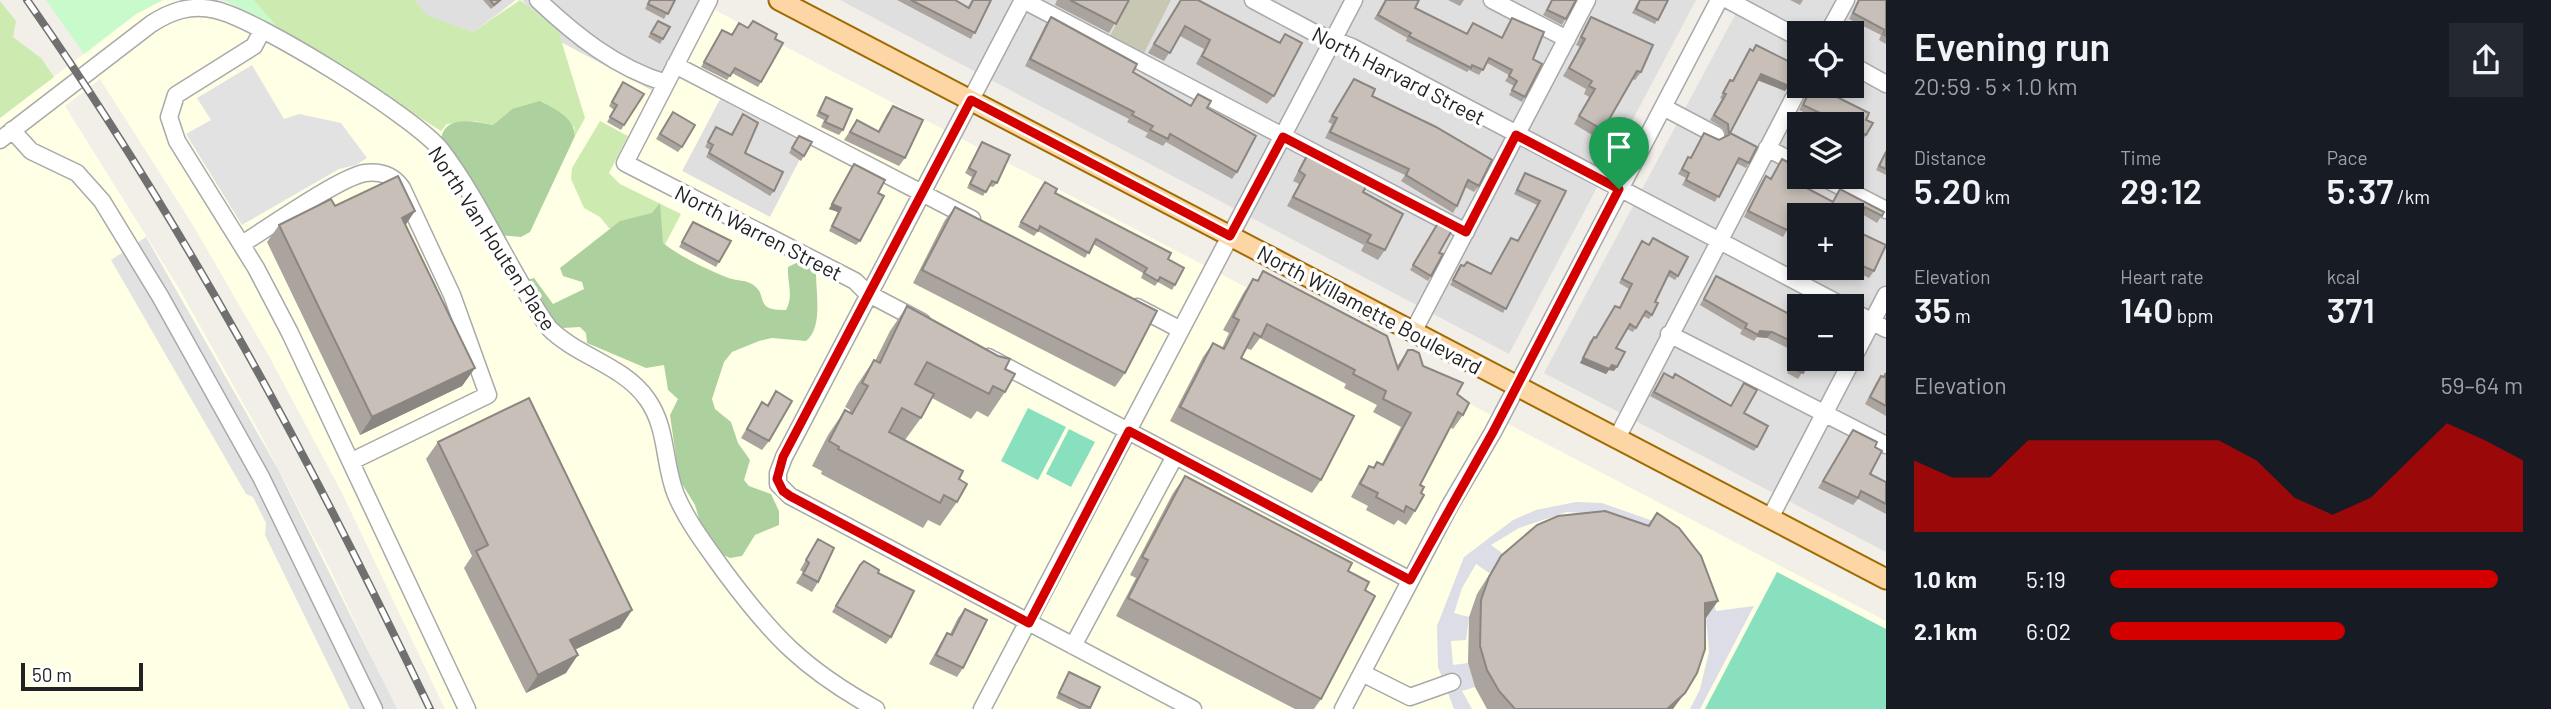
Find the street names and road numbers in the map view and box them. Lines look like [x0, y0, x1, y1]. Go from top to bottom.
street label: North Harvard Street [1308, 21, 1490, 129]
street label: North Van Houten Place [424, 141, 562, 335]
street label: North Warren Street [671, 179, 847, 285]
street label: North Willamette Boulevard [1253, 239, 1487, 379]

